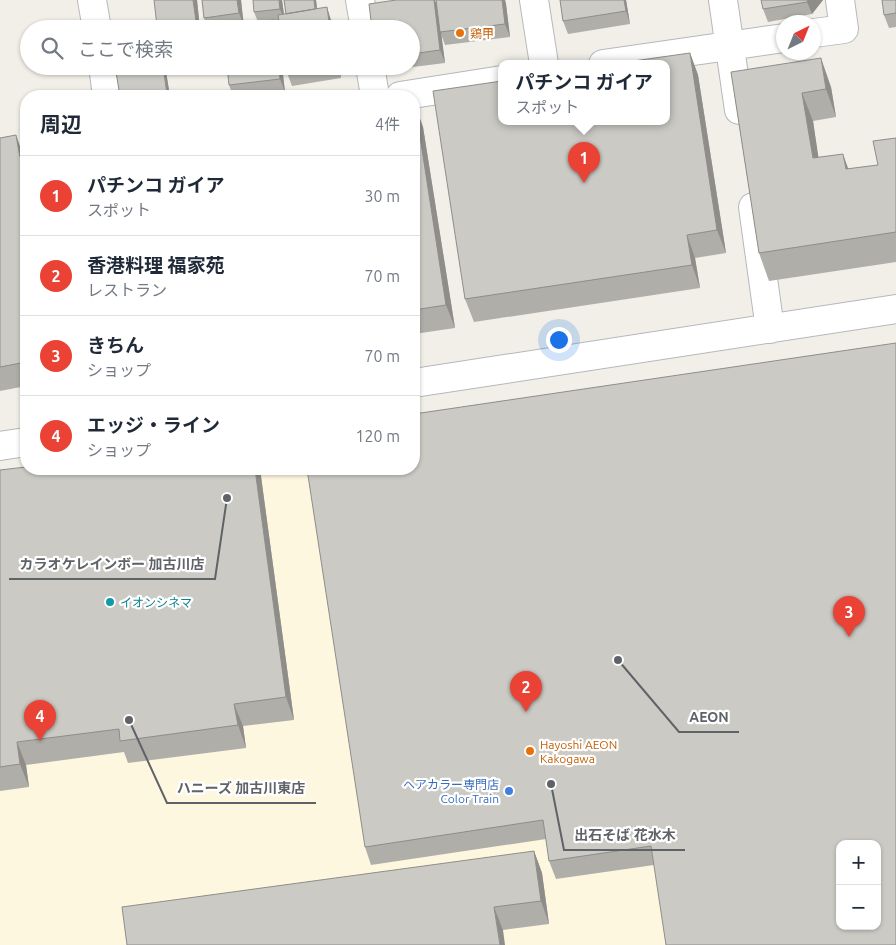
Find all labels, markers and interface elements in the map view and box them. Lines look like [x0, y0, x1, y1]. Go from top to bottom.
north arrow [776, 15, 821, 60]
search box [20, 20, 420, 75]
marker: 鶏甲 [454, 27, 466, 39]
place label: 鶏甲 [470, 27, 494, 40]
icon: search [38, 34, 66, 62]
text: ここで検索 [78, 38, 173, 60]
popup [498, 60, 670, 125]
text: パチンコ ガイア [515, 71, 653, 93]
text: スポット [515, 98, 579, 116]
text: 周辺 [40, 112, 82, 136]
text: 4件 [375, 115, 400, 133]
pin: 1 [568, 142, 600, 183]
text: パチンコ ガイア [87, 174, 225, 196]
text: 1 [51, 187, 61, 205]
text: 30 m [364, 187, 400, 205]
text: スポット [87, 201, 151, 219]
text: 香港料理 福家苑 [87, 254, 225, 276]
text: 2 [51, 267, 61, 285]
text: 70 m [364, 267, 400, 285]
text: レストラン [87, 281, 167, 299]
your location [546, 327, 572, 353]
text: きちん [87, 334, 144, 356]
text: 3 [51, 347, 61, 365]
text: 70 m [364, 347, 400, 365]
text: ショップ [87, 361, 151, 379]
text: エッジ・ライン [87, 414, 220, 436]
text: 4 [51, 427, 61, 445]
text: 120 m [355, 427, 400, 445]
text: ショップ [87, 441, 151, 459]
callout: カラオケレインボー 加古川店 [9, 550, 215, 579]
text: カラオケレインボー 加古川店 [19, 556, 205, 572]
marker: イオンシネマ [104, 596, 116, 608]
place label: イオンシネマ [120, 596, 192, 609]
pin: 3 [833, 596, 865, 637]
pin: 2 [510, 671, 542, 712]
pin: 4 [24, 700, 56, 741]
callout: AEON [679, 703, 739, 732]
text: AEON [689, 709, 729, 725]
place label: Hayoshi AEON Kakogawa [540, 738, 617, 765]
marker: Hayoshi AEON Kakogawa [524, 745, 536, 757]
callout: ハニーズ 加古川東店 [167, 774, 316, 803]
place label: ヘアカラー専門店 Color Train [403, 778, 499, 805]
text: ハニーズ 加古川東店 [177, 780, 305, 796]
marker: ヘアカラー専門店 Color Train [503, 785, 515, 797]
callout: 出石そば 花水木 [564, 821, 685, 850]
text: 出石そば 花水木 [574, 827, 676, 843]
map controls [836, 840, 881, 930]
button: + [836, 840, 881, 885]
button: − [836, 885, 881, 930]

